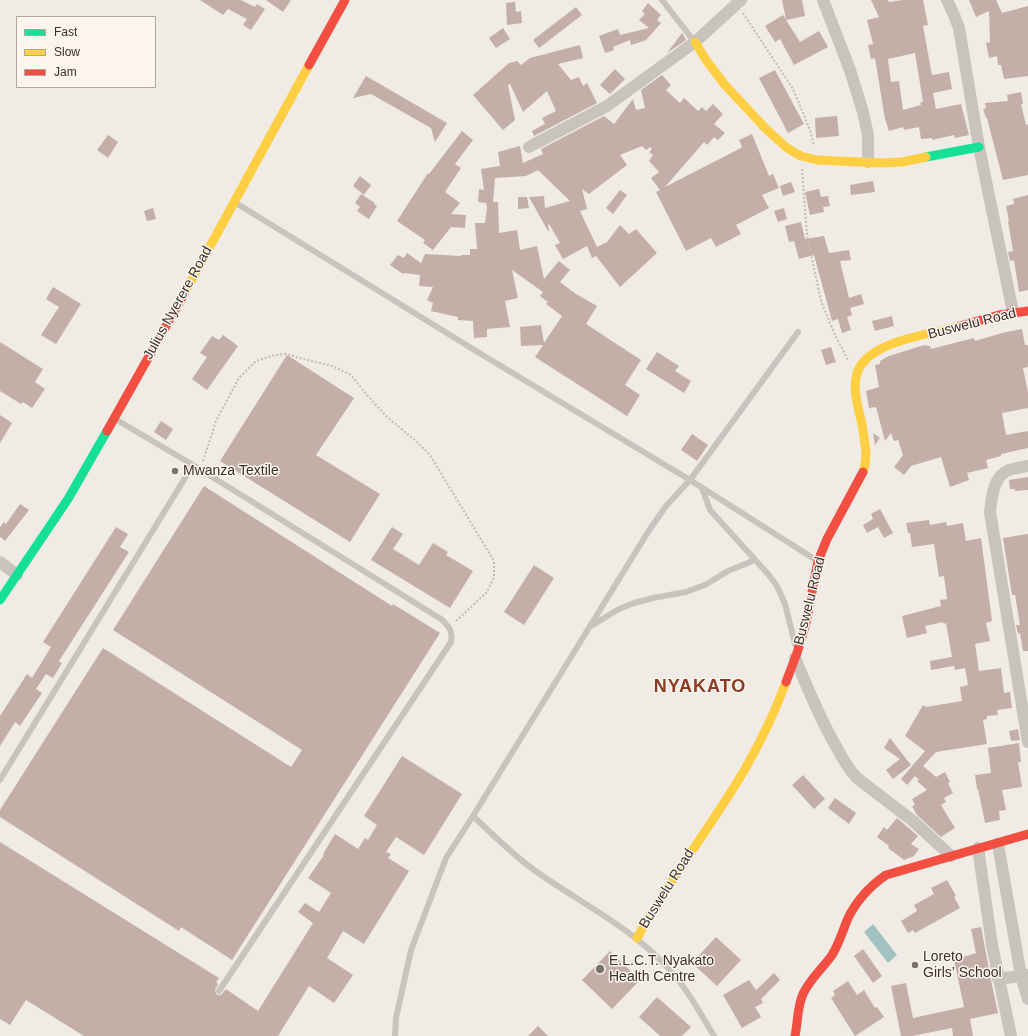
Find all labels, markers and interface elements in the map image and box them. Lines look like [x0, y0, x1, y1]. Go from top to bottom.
legend [16, 16, 156, 88]
text: Fast [54, 25, 77, 39]
text: Slow [54, 45, 80, 59]
text: Jam [54, 65, 77, 79]
street label: Julius Nyerere Road [140, 243, 216, 363]
street label: Buswelu Road [926, 305, 1018, 343]
place label: Mwanza Textile [183, 463, 279, 479]
marker: Mwanza Textile [170, 466, 180, 476]
street label: Buswelu Road [791, 555, 829, 647]
district label: NYAKATO [654, 676, 746, 698]
street label: Buswelu Road [636, 846, 698, 932]
place label: Loreto Girls’ School [923, 949, 1002, 982]
place label: E.L.C.T. Nyakato Health Centre [609, 953, 714, 986]
marker: Loreto Girls’ School [910, 960, 920, 970]
marker: E.L.C.T. Nyakato Health Centre [594, 963, 606, 975]

